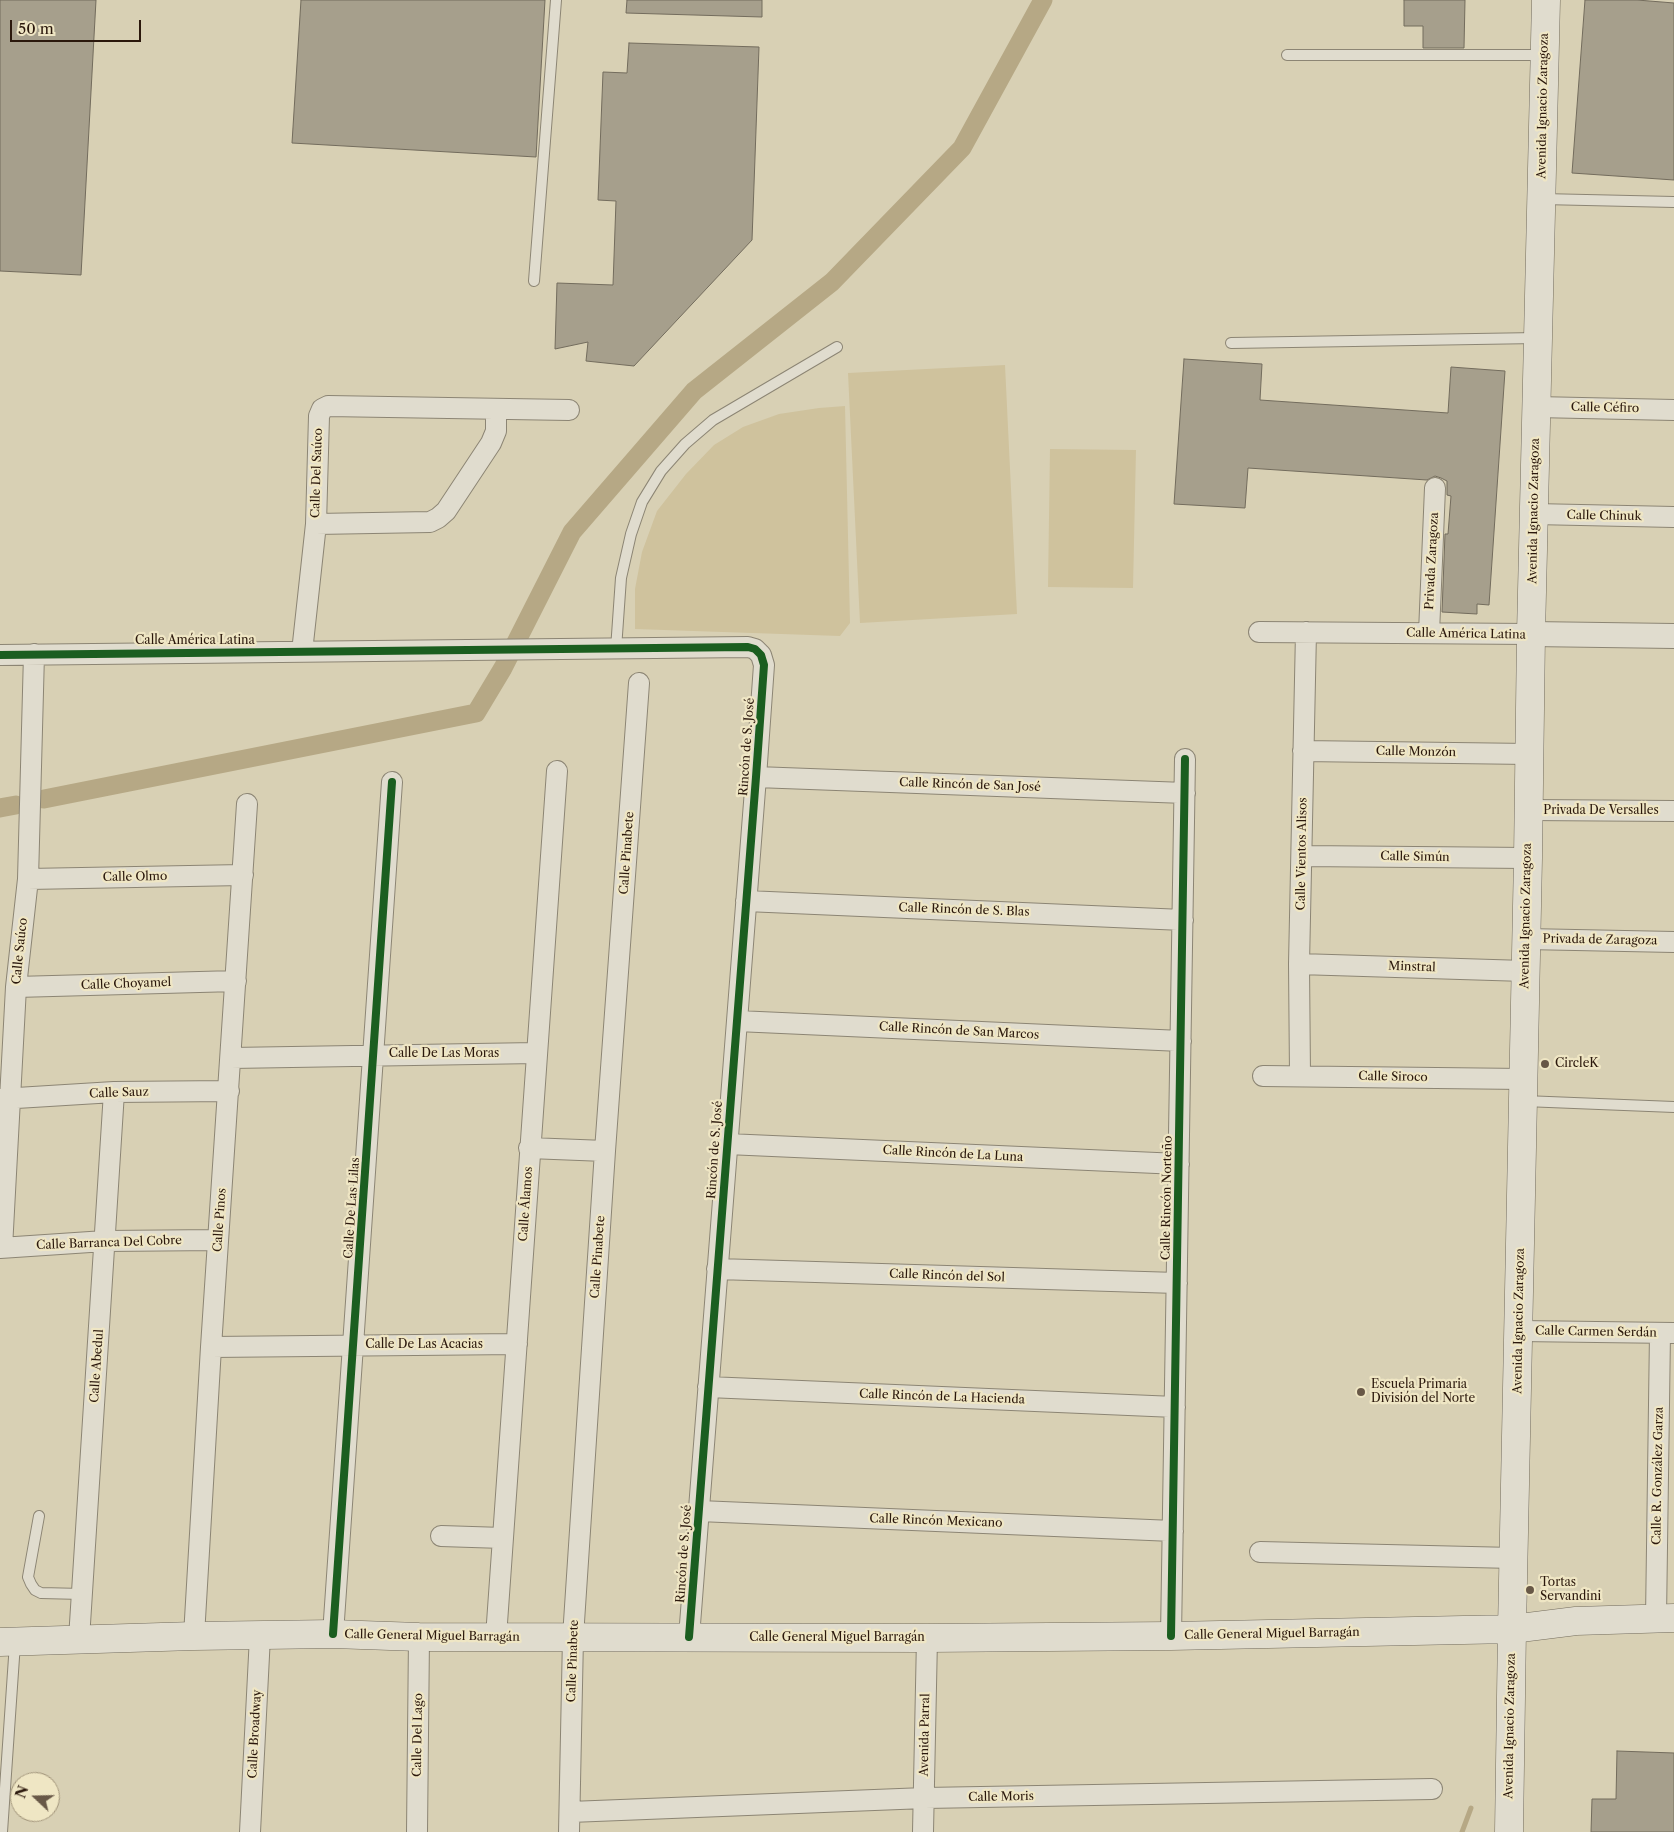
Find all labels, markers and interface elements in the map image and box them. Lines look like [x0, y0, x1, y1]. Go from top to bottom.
scale bar [12, 10, 144, 42]
text: 50 m [18, 19, 54, 38]
street label: Avenida Ignacio Zaragoza [1535, 33, 1551, 179]
street label: Calle Céfiro [1571, 400, 1639, 416]
street label: Calle Del Saúco [308, 428, 326, 518]
street label: Avenida Ignacio Zaragoza [1526, 438, 1542, 584]
street label: Calle Chinuk [1566, 508, 1642, 524]
street label: Privada Zaragoza [1422, 512, 1442, 610]
street label: Calle América Latina [1406, 626, 1526, 642]
street label: Calle América Latina [135, 634, 255, 648]
street label: Rincón de S. José [736, 697, 758, 797]
street label: Calle Monzón [1376, 744, 1456, 760]
street label: Calle Rincón de San José [899, 775, 1041, 795]
street label: Calle Vientos Alisos [1294, 797, 1310, 911]
street label: Privada De Versalles [1543, 804, 1659, 818]
street label: Calle Pinabete [617, 811, 637, 895]
street label: Avenida Ignacio Zaragoza [1518, 843, 1534, 989]
street label: Calle Simún [1380, 849, 1450, 865]
street label: Calle Olmo [103, 869, 167, 885]
street label: Calle Rincón de S. Blas [898, 901, 1030, 919]
street label: Calle Saúco [9, 917, 31, 985]
street label: Privada de Zaragoza [1542, 932, 1658, 948]
street label: Minstral [1388, 959, 1436, 975]
street label: Calle Choyamel [81, 975, 171, 993]
street label: Calle Rincón de San Marcos [879, 1020, 1039, 1042]
street label: Calle De Las Moras [389, 1047, 499, 1061]
place label: CircleK [1555, 1057, 1599, 1071]
marker: CircleK [1539, 1058, 1551, 1070]
street label: Calle Siroco [1358, 1069, 1428, 1085]
street label: Calle Sauz [89, 1085, 149, 1101]
street label: Rincón de S. José [704, 1100, 726, 1200]
street label: Calle Rincón Norteño [1159, 1136, 1175, 1260]
street label: Calle Rincón de La Luna [882, 1143, 1024, 1165]
street label: Calle De Las Lilas [341, 1157, 363, 1259]
street label: Calle Álamos [516, 1166, 536, 1242]
street label: Calle Pinos [211, 1187, 229, 1253]
street label: Calle Pinabete [588, 1215, 608, 1299]
street label: Calle Barranca Del Cobre [36, 1233, 182, 1253]
street label: Avenida Ignacio Zaragoza [1511, 1248, 1527, 1394]
street label: Calle Rincón del Sol [889, 1267, 1005, 1285]
street label: Calle Carmen Serdán [1535, 1324, 1657, 1340]
street label: Calle Abedul [87, 1329, 107, 1403]
street label: Calle De Las Acacias [365, 1338, 483, 1352]
place label: Escuela Primaria División del Norte [1371, 1378, 1475, 1406]
marker: Escuela Primaria División del Norte [1355, 1386, 1367, 1398]
street label: Calle Rincón de La Hacienda [859, 1387, 1025, 1407]
street label: Calle R. González Garza [1650, 1407, 1666, 1545]
street label: Rincón de S. José [673, 1504, 695, 1604]
street label: Calle Rincón Mexicano [869, 1511, 1003, 1531]
place label: Tortas Servandini [1540, 1576, 1601, 1604]
marker: Tortas Servandini [1524, 1584, 1536, 1596]
street label: Calle Pinabete [564, 1619, 582, 1703]
street label: Calle General Miguel Barragán [1184, 1625, 1360, 1643]
street label: Calle General Miguel Barragán [344, 1627, 520, 1645]
street label: Calle General Miguel Barragán [749, 1631, 925, 1645]
street label: Avenida Ignacio Zaragoza [1502, 1653, 1518, 1799]
street label: Calle Broadway [245, 1689, 265, 1779]
street label: Calle Del Lago [410, 1693, 426, 1777]
street label: Avenida Parral [917, 1693, 933, 1777]
north arrow [10, 1772, 60, 1822]
text: N [11, 1783, 33, 1801]
street label: Calle Moris [968, 1789, 1034, 1805]

